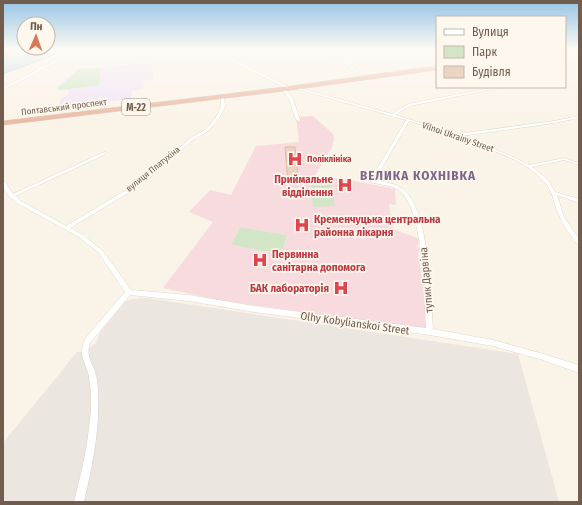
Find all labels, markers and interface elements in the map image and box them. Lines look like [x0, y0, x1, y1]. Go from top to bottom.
north arrow [16, 16, 56, 56]
legend [436, 16, 566, 88]
text: Пн [30, 20, 43, 33]
text: Вулиця [472, 25, 509, 39]
text: Парк [472, 45, 498, 59]
text: Будівля [472, 65, 511, 79]
street label: Полтавський проспект [21, 97, 108, 117]
road number: М-22 [122, 99, 150, 115]
street label: Vilnoi Ukrainy Street [421, 120, 495, 154]
street label: вулиця Платухіна [124, 144, 182, 194]
hospital icon: Поліклініка [286, 150, 304, 168]
place label: Поліклініка [307, 154, 352, 164]
district label: ВЕЛИКА КОХНІВКА [360, 168, 476, 183]
place label: Приймальне відділення [274, 173, 333, 199]
hospital icon: Приймальне відділення [336, 176, 354, 194]
place label: Кременчуцька центральна районна лікарня [314, 213, 441, 239]
hospital icon: Кременчуцька центральна районна лікарня [293, 216, 311, 234]
street label: тупик Дарвіна [417, 247, 436, 313]
place label: Первинна санітарна допомога [272, 248, 366, 274]
hospital icon: Первинна санітарна допомога [251, 251, 269, 269]
hospital icon: БАК лабораторія [332, 279, 350, 297]
place label: БАК лабораторія [250, 282, 329, 295]
street label: Olhy Kobylianskoi Street [300, 309, 411, 338]

